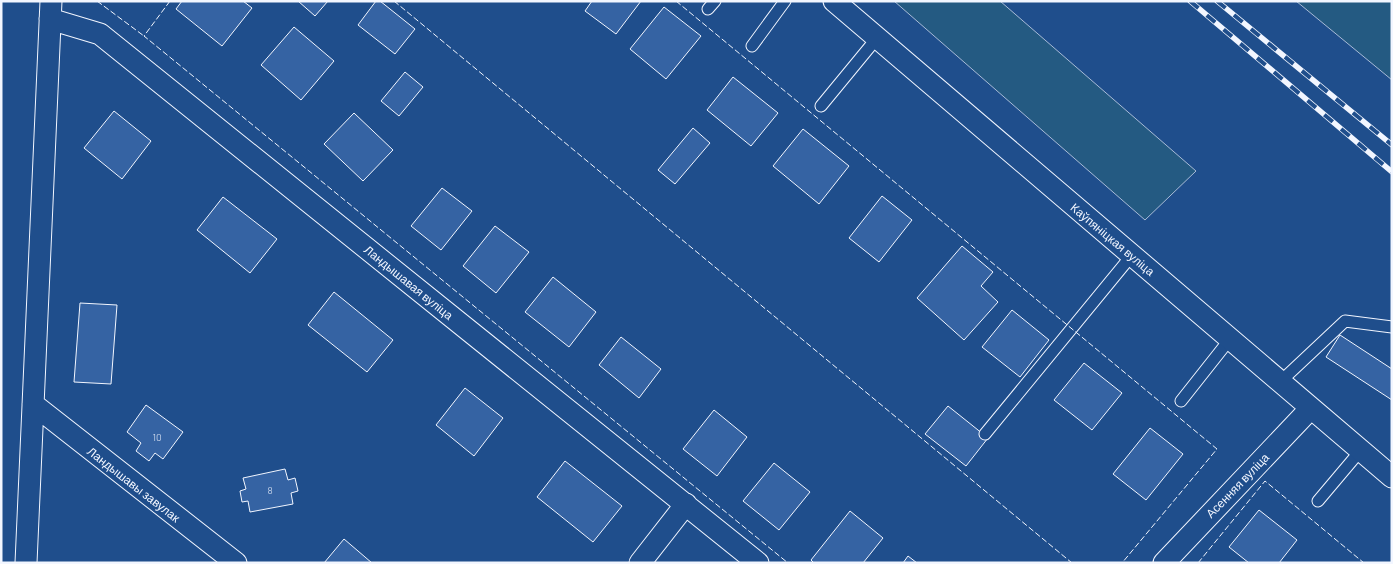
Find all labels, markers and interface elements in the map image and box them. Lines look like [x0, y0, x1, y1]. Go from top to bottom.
street label: Каўпяніцкая вуліца [1068, 200, 1158, 279]
street label: Ландышавая вуліца [361, 242, 456, 323]
house number: 10 [152, 431, 162, 443]
street label: Ландышавы завулак [84, 444, 184, 526]
street label: Асенняя вуліца [1203, 450, 1272, 521]
house number: 8 [267, 484, 273, 496]

